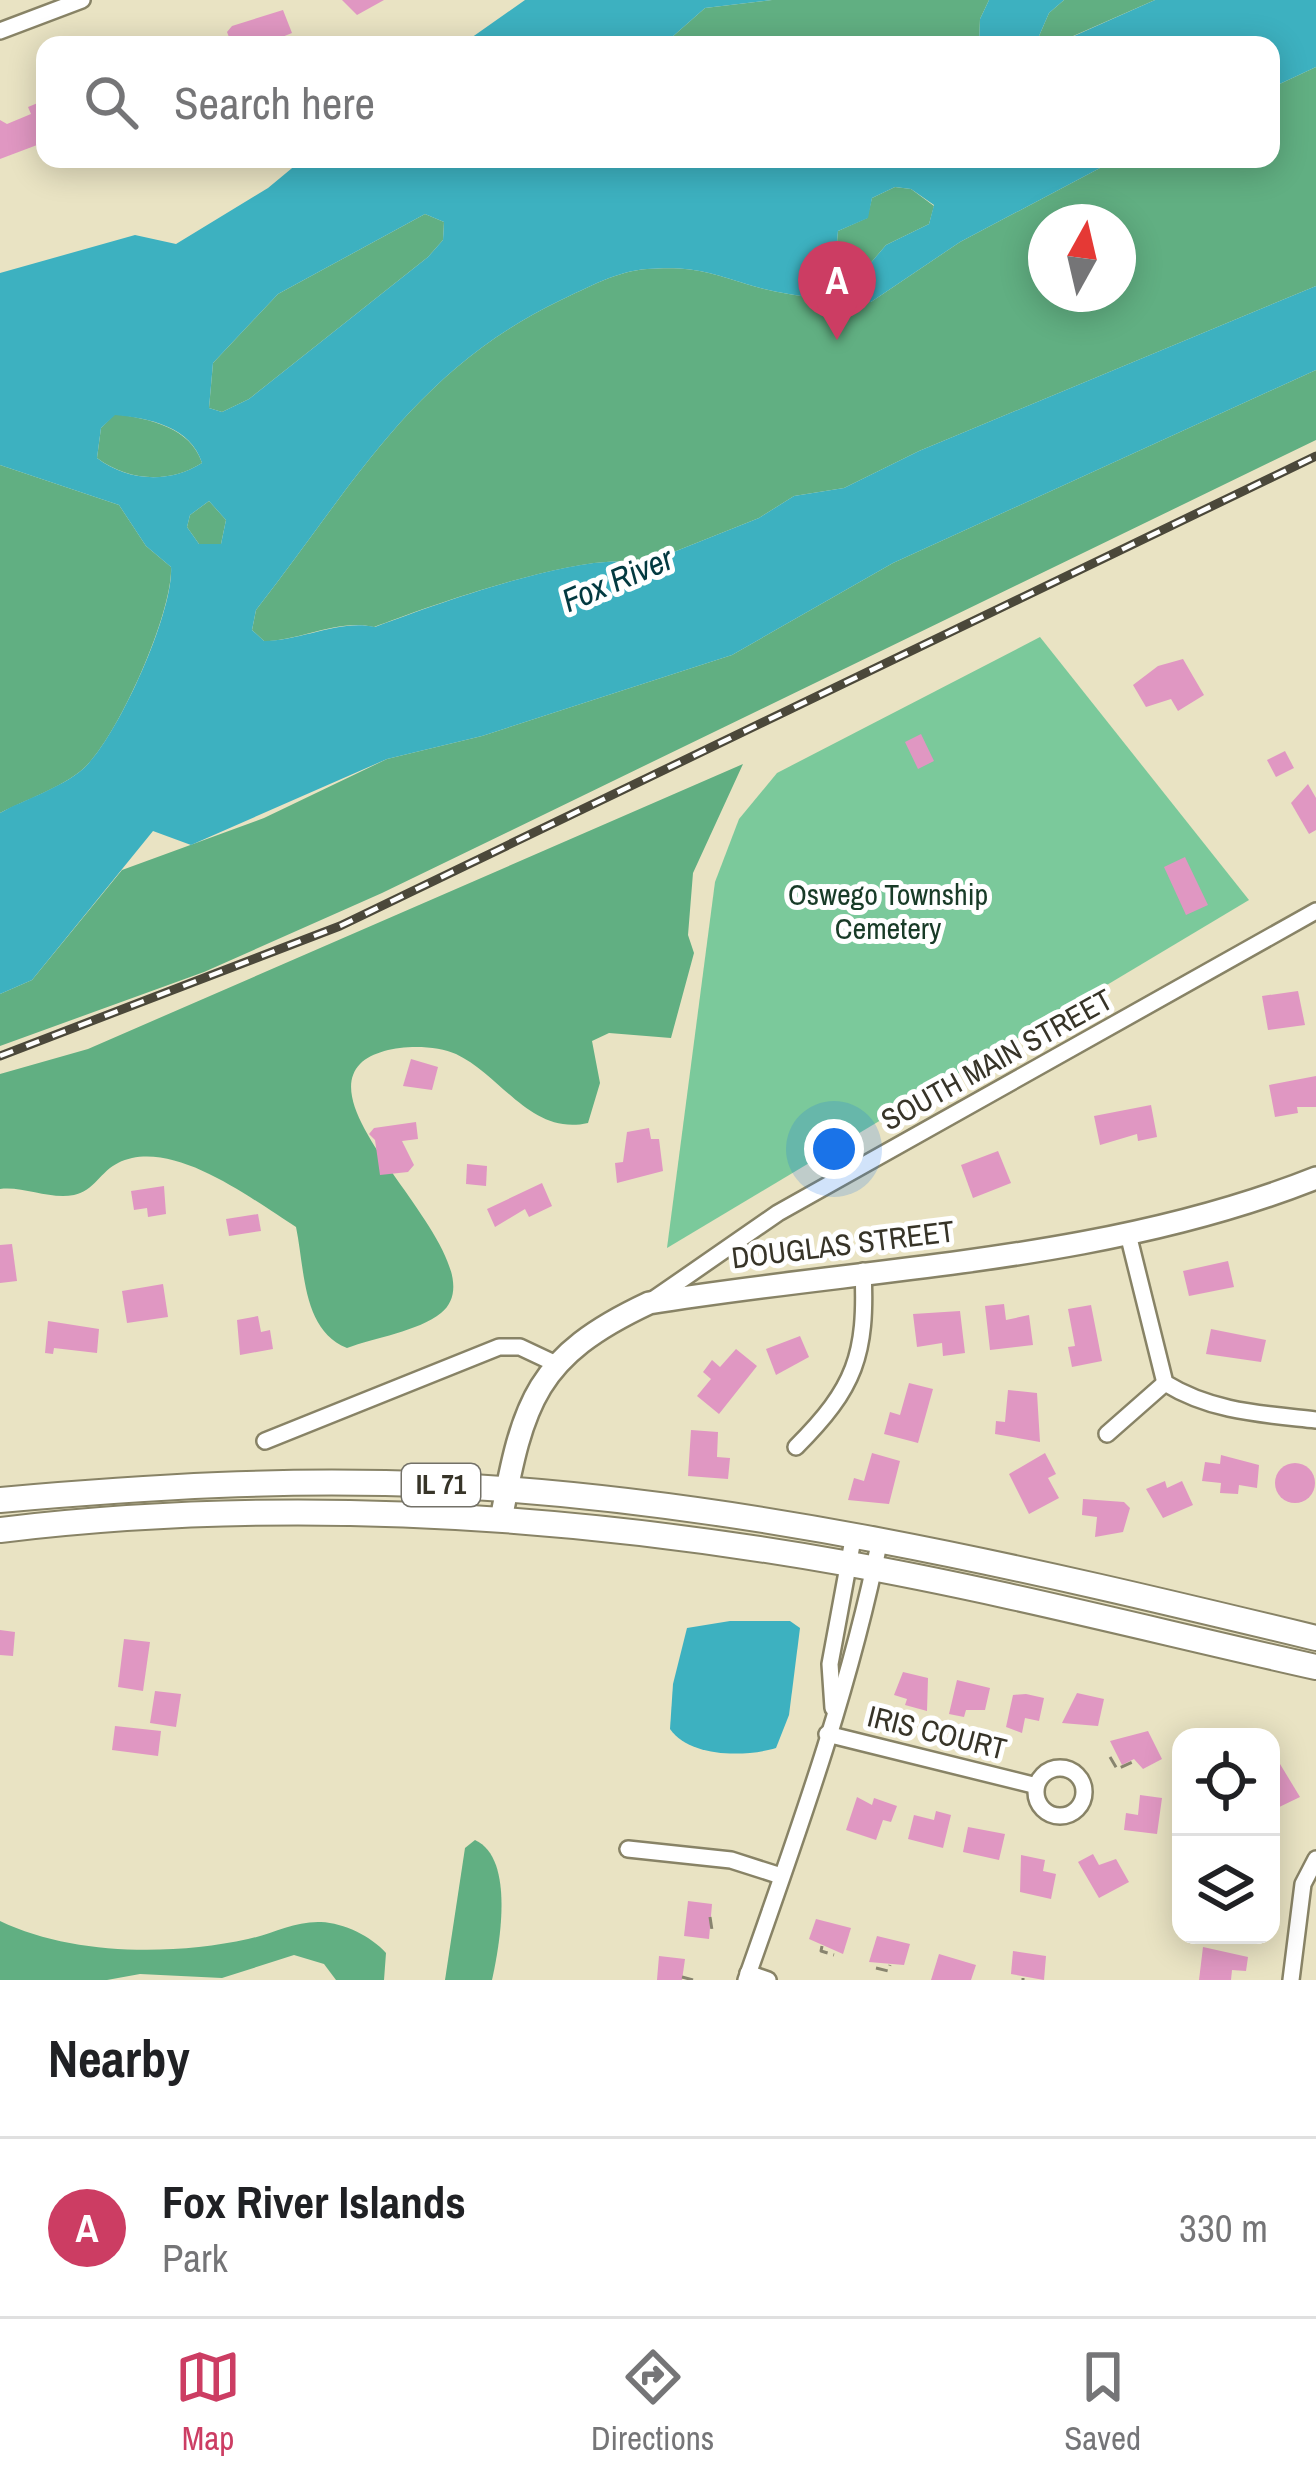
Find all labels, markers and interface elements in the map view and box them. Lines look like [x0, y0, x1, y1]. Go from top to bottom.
search box [36, 36, 1280, 168]
icon: search [78, 69, 144, 135]
text: Search here [174, 72, 375, 133]
north arrow [1028, 204, 1136, 312]
pin: A [798, 241, 876, 340]
water label: Fox River [555, 536, 680, 622]
park label: Oswego Township Cemetery [788, 874, 988, 948]
street label: SOUTH MAIN STREET [874, 979, 1119, 1139]
your location [804, 1119, 864, 1179]
street label: DOUGLAS STREET [729, 1210, 957, 1278]
road number: IL 71 [402, 1464, 480, 1506]
street label: IRIS COURT [864, 1695, 1011, 1769]
map controls [1172, 1728, 1280, 1944]
button: locate [1172, 1728, 1280, 1836]
button: layers [1172, 1836, 1280, 1944]
text: Nearby [48, 2024, 190, 2093]
text: Fox River Islands [162, 2171, 466, 2232]
text: A [75, 2202, 99, 2254]
text: 330 m [1179, 2202, 1268, 2254]
text: Park [162, 2232, 228, 2284]
tab: Map [175, 2344, 241, 2460]
tab: Directions [591, 2344, 714, 2460]
tab: Saved [1064, 2344, 1141, 2460]

